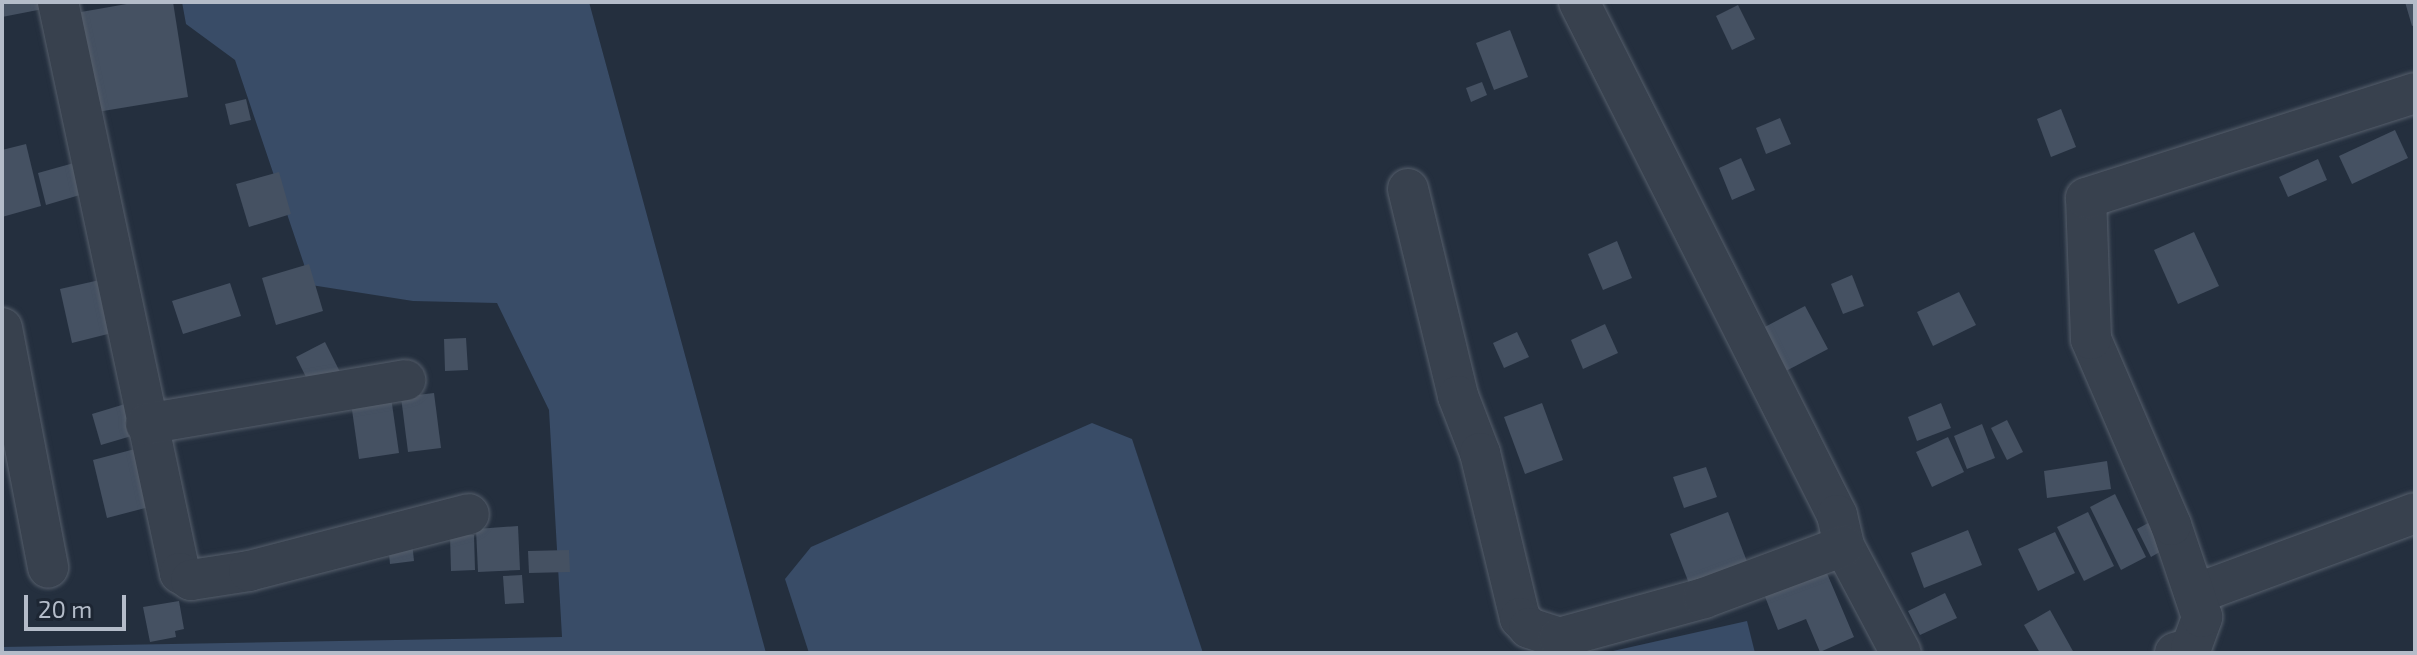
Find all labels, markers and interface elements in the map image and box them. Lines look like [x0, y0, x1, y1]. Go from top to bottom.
scale bar [28, 579, 130, 629]
text: 20 m [38, 594, 92, 623]

